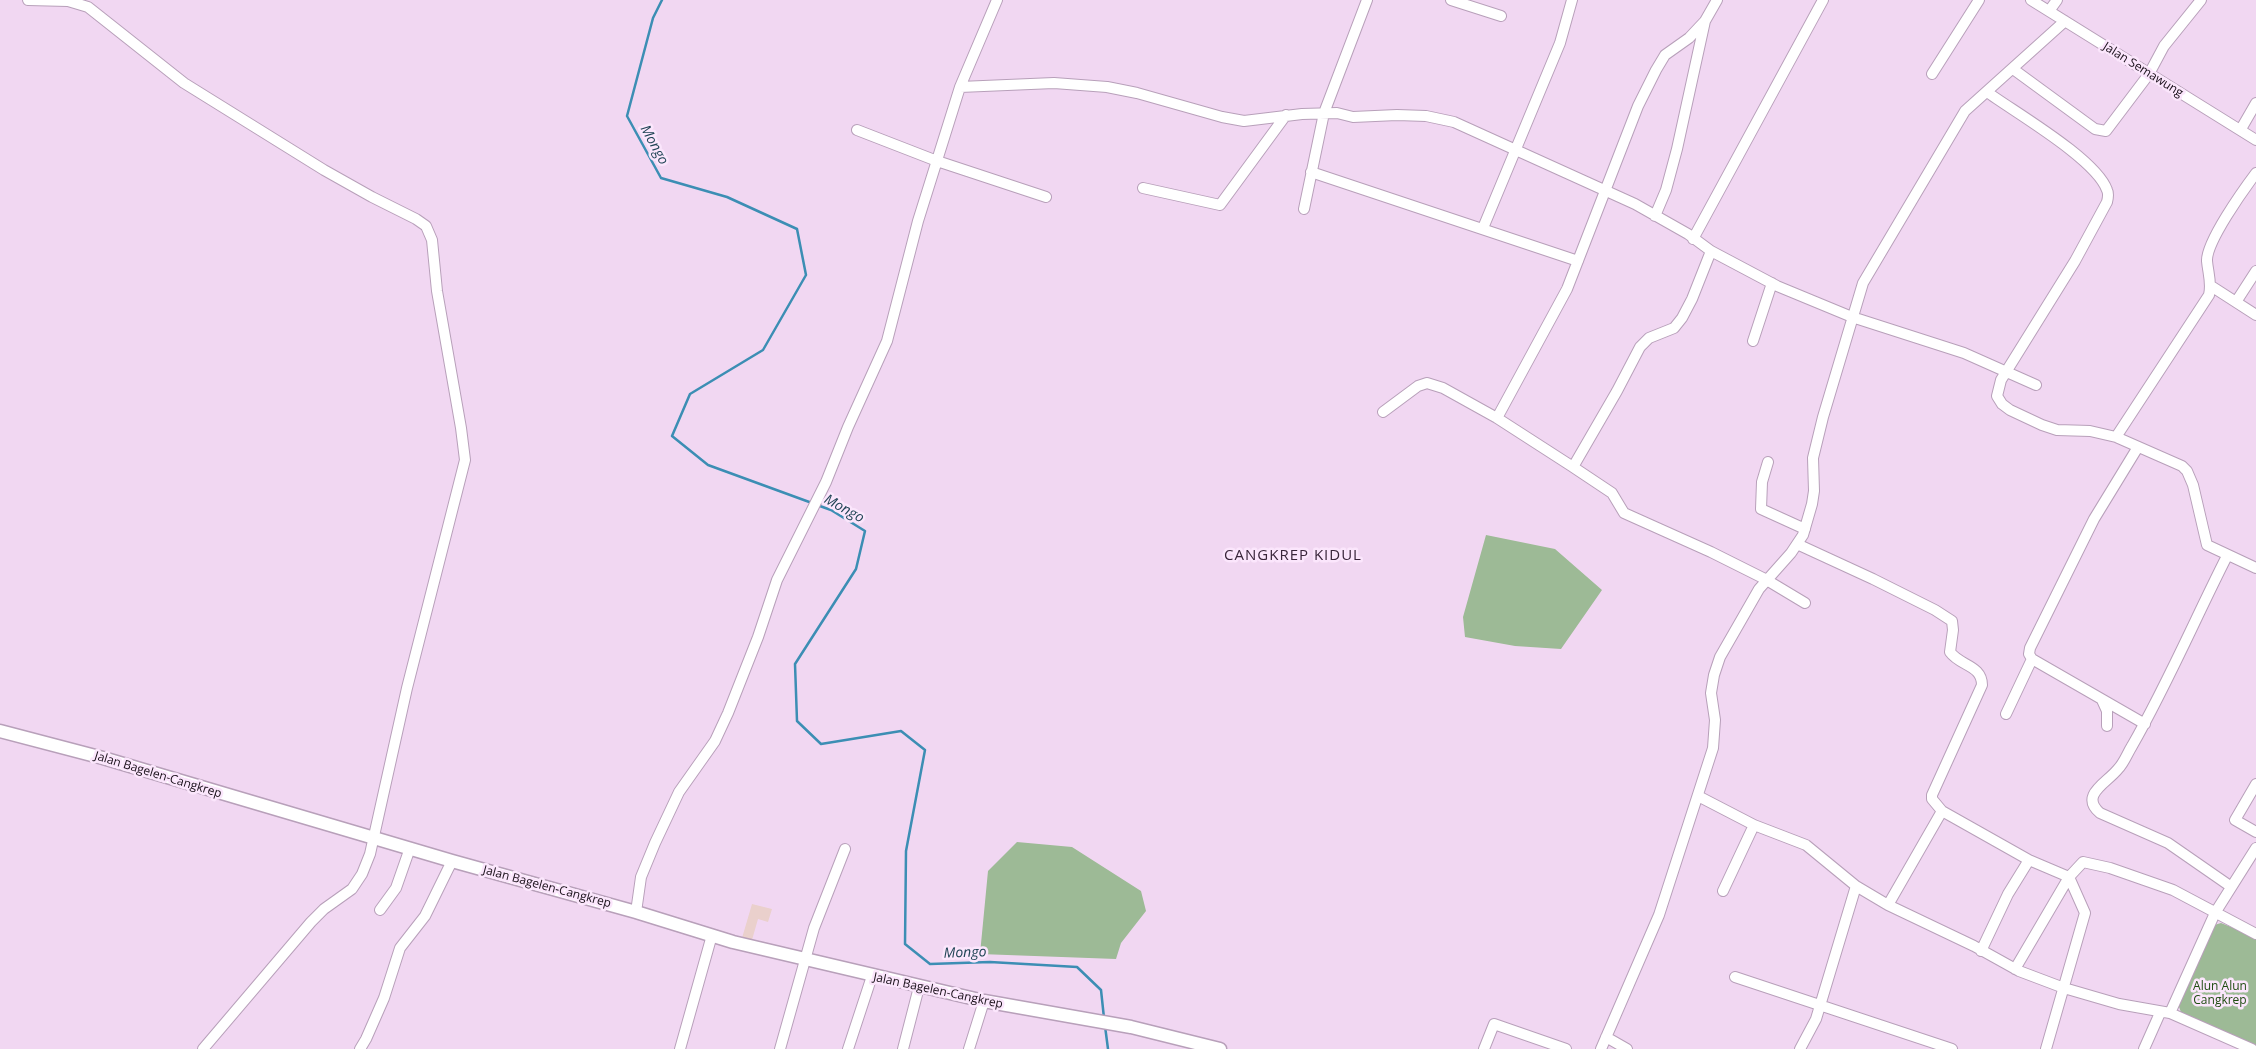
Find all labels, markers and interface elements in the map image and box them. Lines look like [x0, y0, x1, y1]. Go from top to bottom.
street label: Jalan Semawung [2100, 40, 2186, 100]
water label: Mongo [636, 122, 672, 168]
water label: Mongo [821, 491, 867, 527]
district label: CANGKREP KIDUL [1222, 547, 1364, 565]
street label: Jalan Bagelen-Cangkrep [93, 749, 223, 801]
street label: Jalan Bagelen-Cangkrep [481, 863, 613, 911]
water label: Mongo [943, 944, 987, 962]
street label: Jalan Bagelen-Cangkrep [872, 970, 1004, 1012]
park label: Alun Alun Cangkrep [2193, 980, 2247, 1008]

